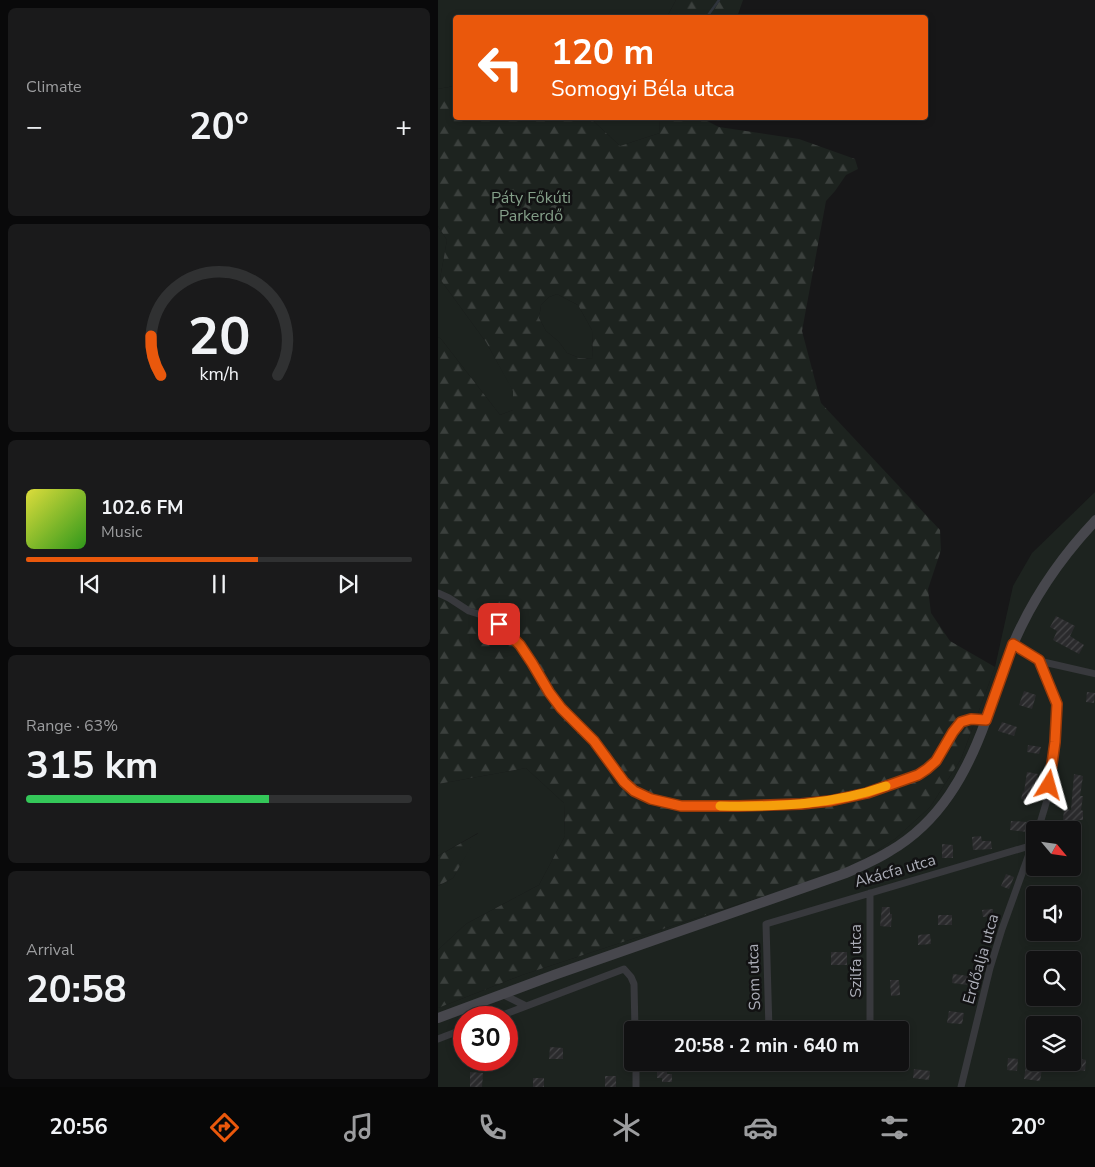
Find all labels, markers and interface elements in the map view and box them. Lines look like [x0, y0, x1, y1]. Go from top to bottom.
text: 120 m [551, 29, 654, 76]
icon: left [468, 35, 533, 100]
text: Somogyi Béla utca [551, 74, 735, 104]
text: Climate [26, 76, 81, 98]
text: 20° [189, 101, 249, 152]
text: − [26, 108, 43, 146]
text: + [395, 108, 412, 146]
park label: Páty Főkúti Parkerdő [491, 187, 571, 227]
text: 20 [188, 301, 250, 372]
text: km/h [199, 362, 239, 386]
text: 102.6 FM [101, 495, 184, 521]
text: Music [101, 521, 142, 543]
icon: previous [76, 570, 104, 598]
icon: pause [205, 570, 233, 598]
icon: next [334, 570, 362, 598]
pin [478, 603, 520, 645]
icon: arrive [485, 610, 513, 638]
text: Range · 63% [26, 715, 118, 737]
text: 315 km [26, 740, 158, 791]
position arrow [1022, 758, 1074, 810]
north arrow [1026, 821, 1080, 876]
map controls [1026, 821, 1081, 1071]
street label: Akácfa utca [852, 849, 938, 893]
button: sound [1026, 886, 1081, 941]
street label: Erdőalja utca [958, 911, 1004, 1007]
street label: Szilfa utca [845, 924, 867, 998]
text: Arrival [26, 939, 74, 961]
street label: Som utca [742, 943, 766, 1011]
button: search [1026, 951, 1081, 1006]
text: 20:58 [26, 964, 127, 1015]
speed limit sign: 30 [453, 1006, 518, 1071]
button: layers [1026, 1016, 1081, 1071]
text: 20:58 · 2 min · 640 m [674, 1033, 859, 1059]
icon: directions [207, 1110, 242, 1145]
icon: music [341, 1110, 376, 1145]
icon: phone [475, 1110, 510, 1145]
icon: climate [609, 1110, 644, 1145]
icon: car [743, 1110, 778, 1145]
icon: filters [877, 1110, 912, 1145]
text: 20:56 [49, 1112, 108, 1142]
text: 20° [1011, 1112, 1045, 1142]

